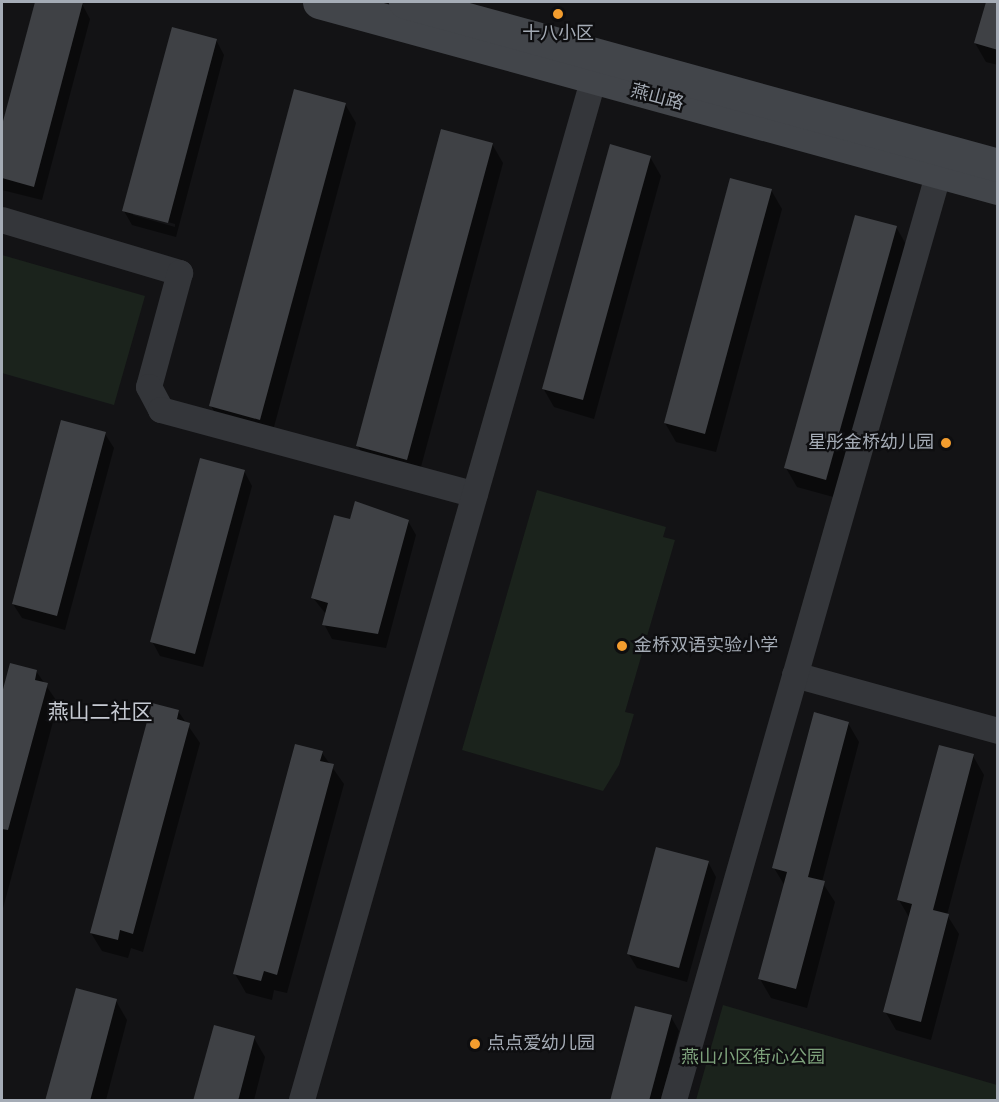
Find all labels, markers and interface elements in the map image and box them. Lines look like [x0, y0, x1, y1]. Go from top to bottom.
marker: 十八小区 [551, 7, 565, 21]
place label: 十八小区 [522, 23, 594, 45]
street label: 燕山路 [628, 81, 686, 115]
place label: 星彤金桥幼儿园 [808, 432, 934, 454]
marker: 星彤金桥幼儿园 [939, 436, 953, 450]
place label: 金桥双语实验小学 [634, 635, 778, 657]
marker: 金桥双语实验小学 [615, 639, 629, 653]
district label: 燕山二社区 [48, 700, 152, 726]
place label: 点点爱幼儿园 [487, 1033, 595, 1055]
marker: 点点爱幼儿园 [468, 1037, 482, 1051]
park label: 燕山小区街心公园 [681, 1047, 825, 1069]

